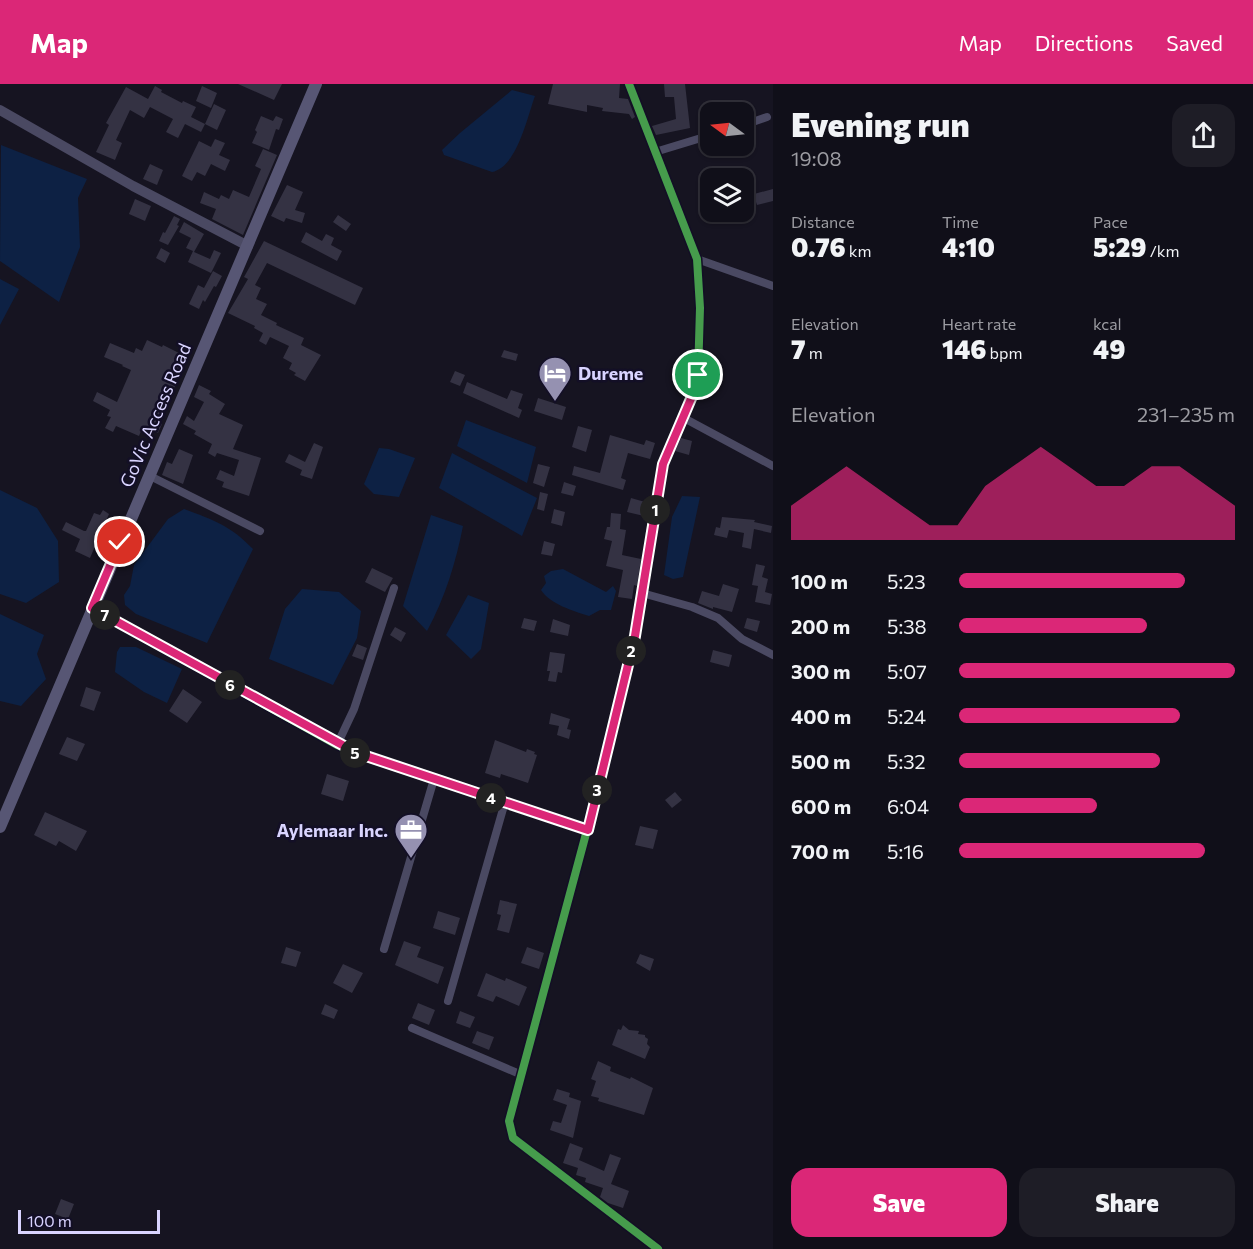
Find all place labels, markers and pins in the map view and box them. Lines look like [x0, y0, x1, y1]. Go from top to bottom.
pin [672, 349, 723, 400]
hotel icon: Dureme [537, 355, 573, 402]
place label: Dureme [578, 362, 643, 384]
pin: 1 [640, 495, 670, 525]
pin [94, 516, 145, 567]
pin: 7 [90, 600, 120, 630]
pin: 2 [616, 636, 646, 666]
pin: 6 [215, 670, 245, 700]
pin: 5 [340, 738, 370, 768]
pin: 3 [582, 775, 612, 805]
pin: 4 [476, 783, 506, 813]
office icon: Aylemaar Inc. [393, 812, 429, 859]
place label: Aylemaar Inc. [277, 819, 388, 841]

